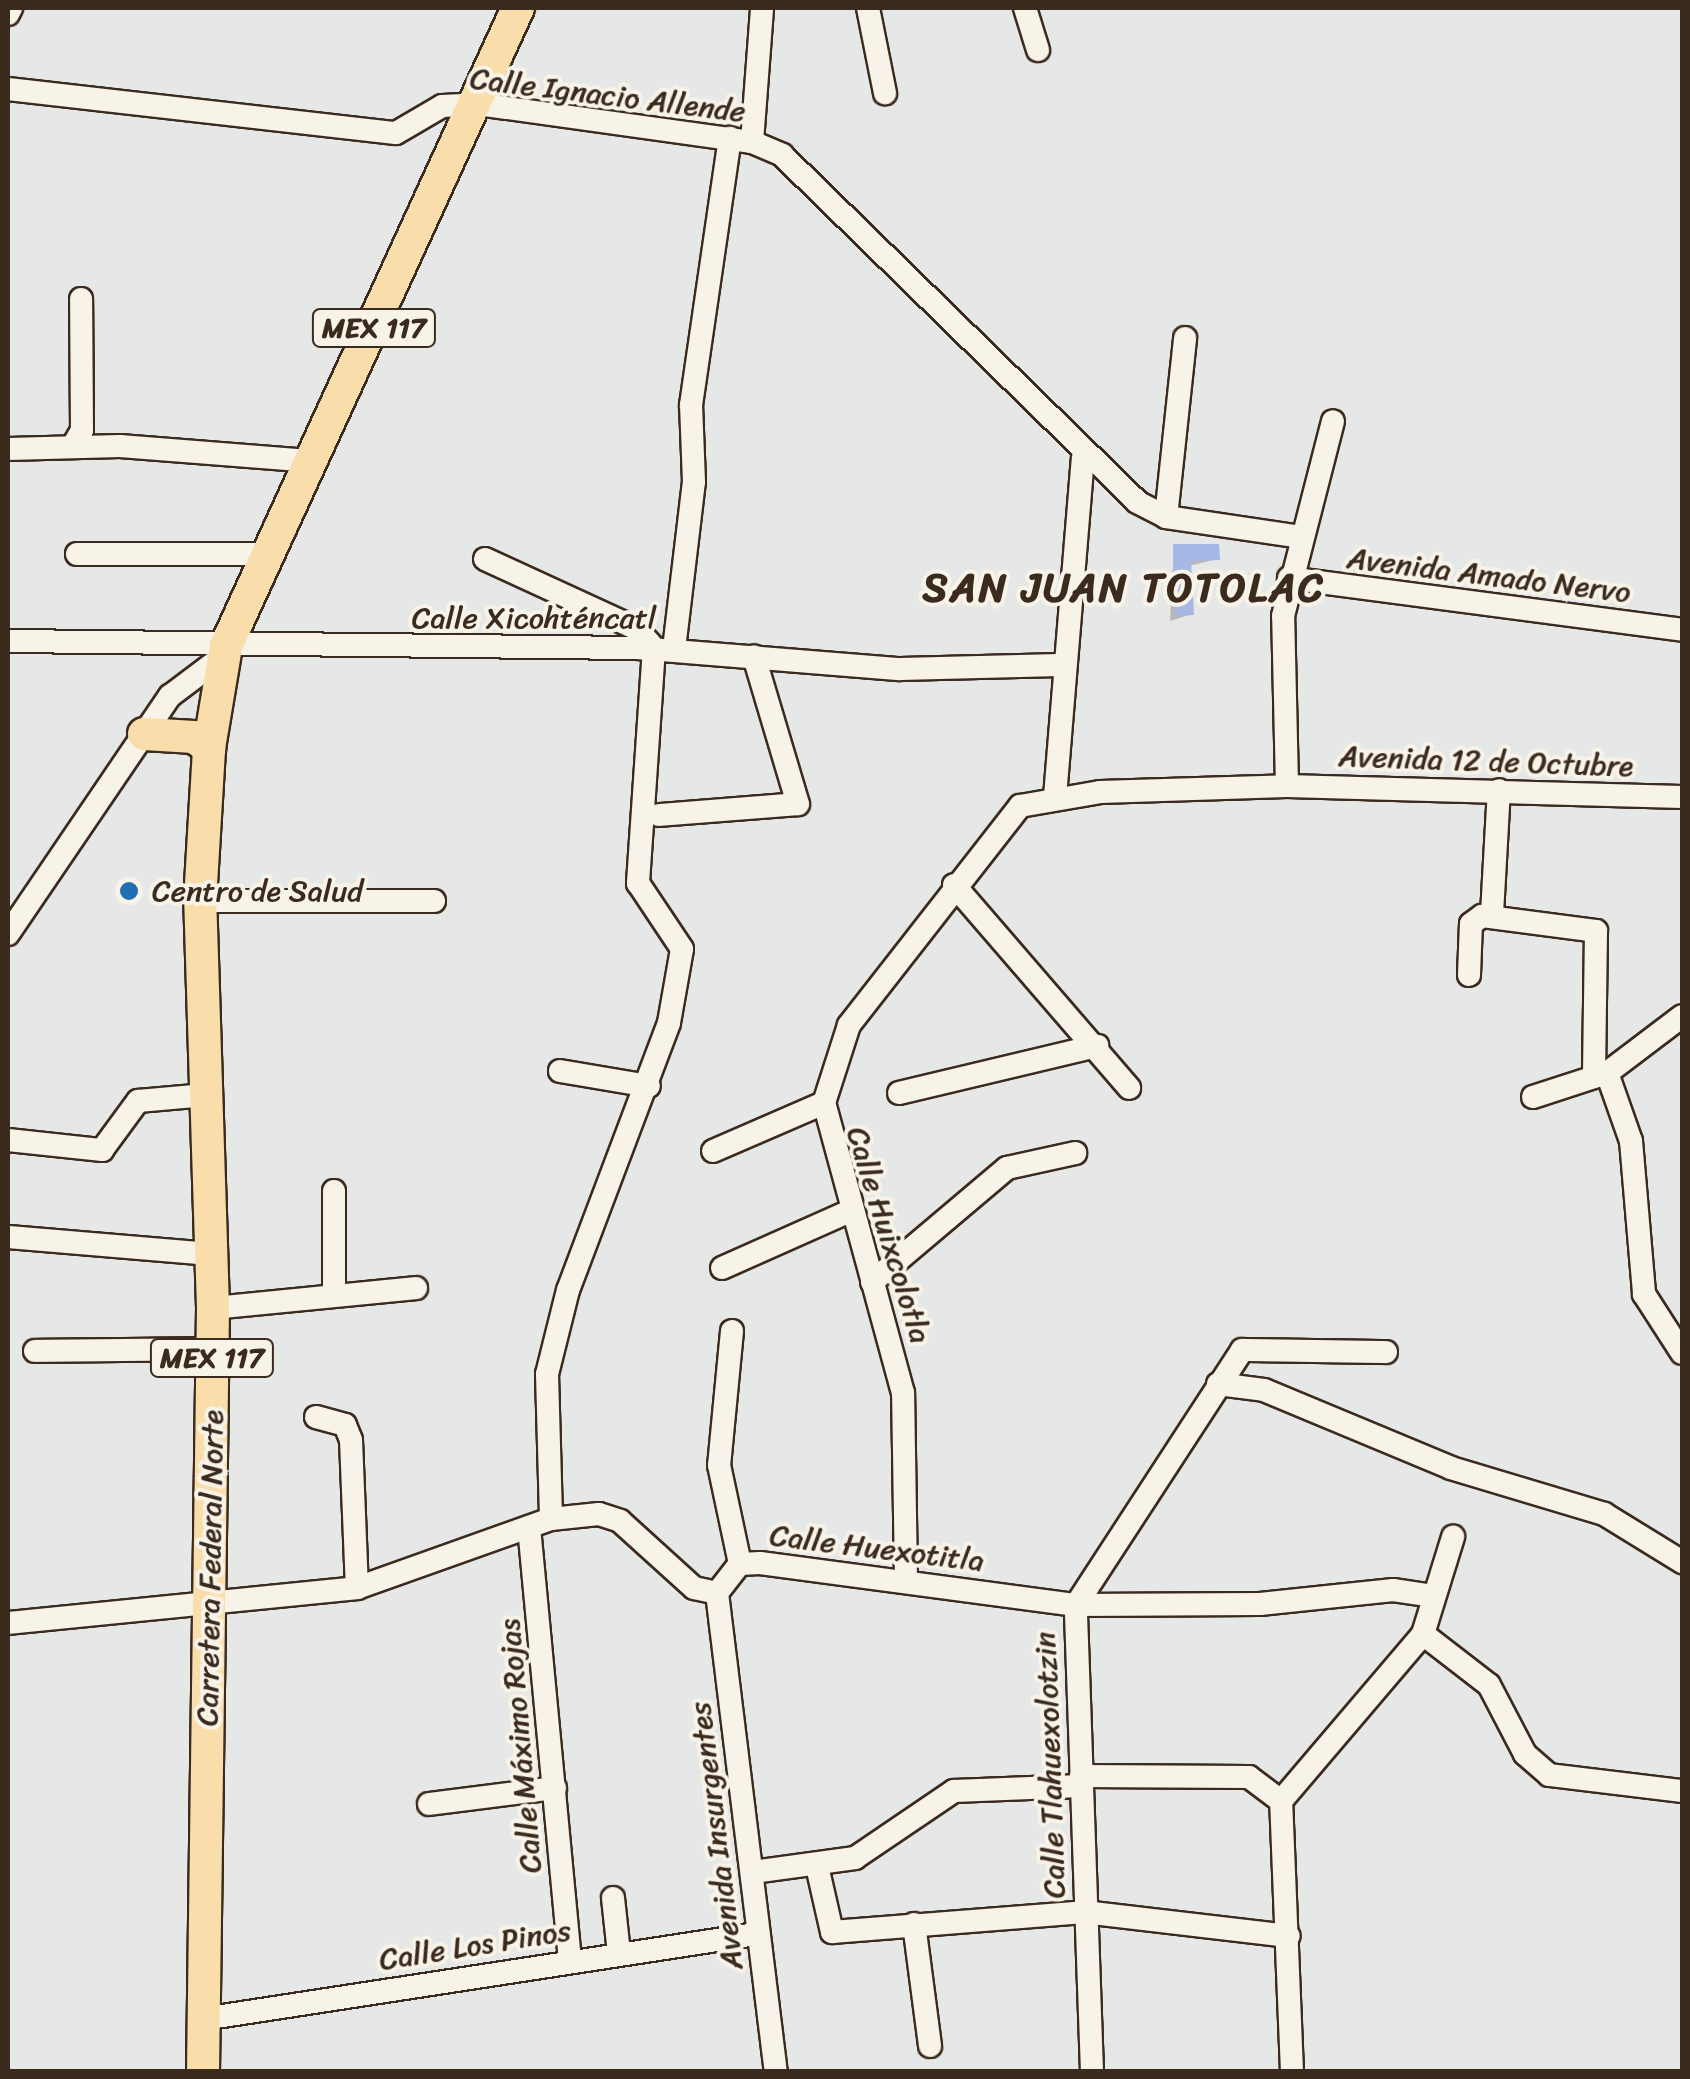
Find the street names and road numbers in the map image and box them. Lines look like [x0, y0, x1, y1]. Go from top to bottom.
street label: Calle Ignacio Allende [468, 60, 748, 130]
road number: MEX 117 [312, 305, 436, 351]
street label: Avenida Amado Nervo [1345, 540, 1633, 610]
street label: Calle Xicohténcatl [414, 600, 654, 636]
street label: Avenida 12 de Octubre [1337, 738, 1635, 784]
street label: Calle Huixcolotla [839, 1122, 939, 1348]
road number: MEX 117 [150, 1335, 274, 1381]
street label: Carretera Federal Norte [189, 1408, 231, 1728]
street label: Calle Huexotitla [769, 1517, 985, 1579]
street label: Calle Máximo Rojas [491, 1617, 549, 1875]
street label: Calle Tlahuexolotzin [1027, 1631, 1073, 1899]
street label: Avenida Insurgentes [682, 1700, 750, 1972]
street label: Calle Los Pinos [375, 1912, 575, 1978]

